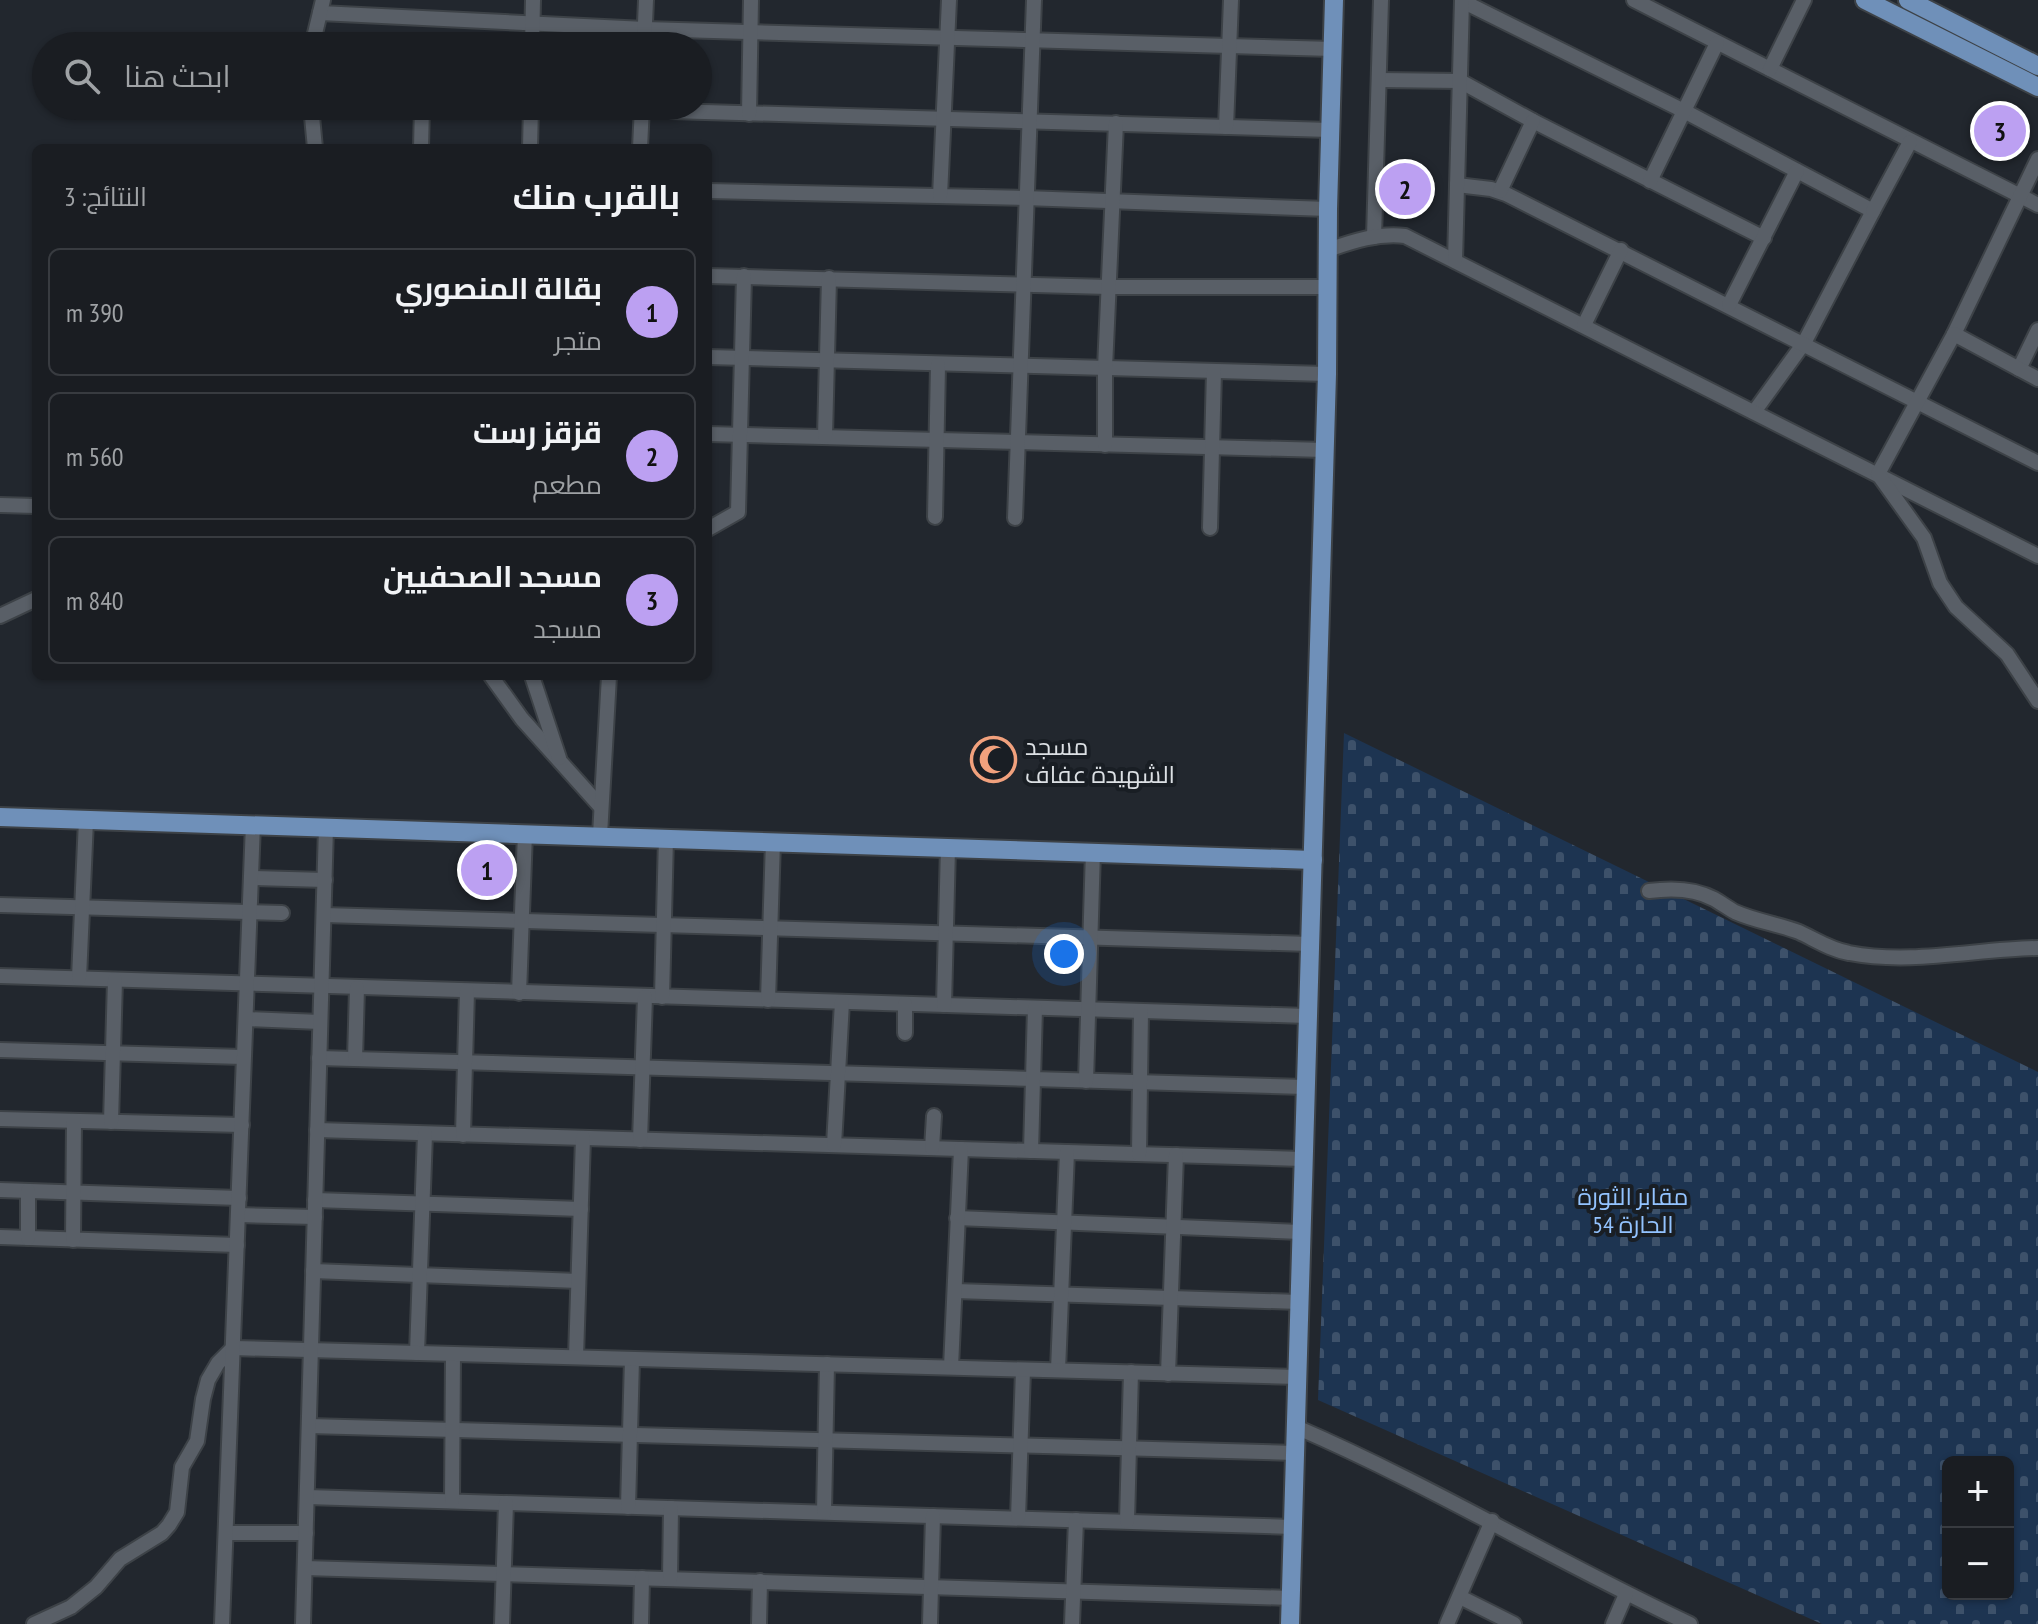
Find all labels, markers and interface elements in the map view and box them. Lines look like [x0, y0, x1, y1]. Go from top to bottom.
search box [32, 32, 712, 120]
icon: search [60, 54, 104, 98]
text: ابحث هنا [124, 56, 231, 95]
pin: 3 [1974, 101, 2026, 161]
pin: 2 [1379, 159, 1431, 219]
text: بالقرب منك [513, 174, 680, 218]
text: النتائج: 3 [64, 180, 147, 213]
text: بقالة المنصوري [395, 268, 602, 307]
text: 390 m [66, 296, 124, 329]
text: 1 [646, 296, 658, 329]
text: متجر [554, 324, 602, 357]
text: قزقز رست [473, 412, 602, 451]
text: 560 m [66, 440, 124, 473]
text: 2 [646, 440, 658, 473]
text: مطعم [532, 468, 602, 501]
text: مسجد الصحفيين [383, 556, 602, 595]
text: 840 m [66, 584, 124, 617]
text: 3 [646, 584, 658, 617]
text: مسجد [533, 612, 602, 645]
place label: مسجد الشهيدة عفاف [1025, 731, 1175, 790]
mosque icon: مسجد الشهيدة عفاف [970, 736, 1018, 784]
pin: 1 [461, 840, 513, 900]
your location [1044, 934, 1084, 974]
park label: مقابر الثورة الحارة 54 [1578, 1181, 1688, 1240]
map controls [1942, 1456, 2014, 1600]
button: + [1942, 1456, 2014, 1528]
button: − [1942, 1528, 2014, 1600]

